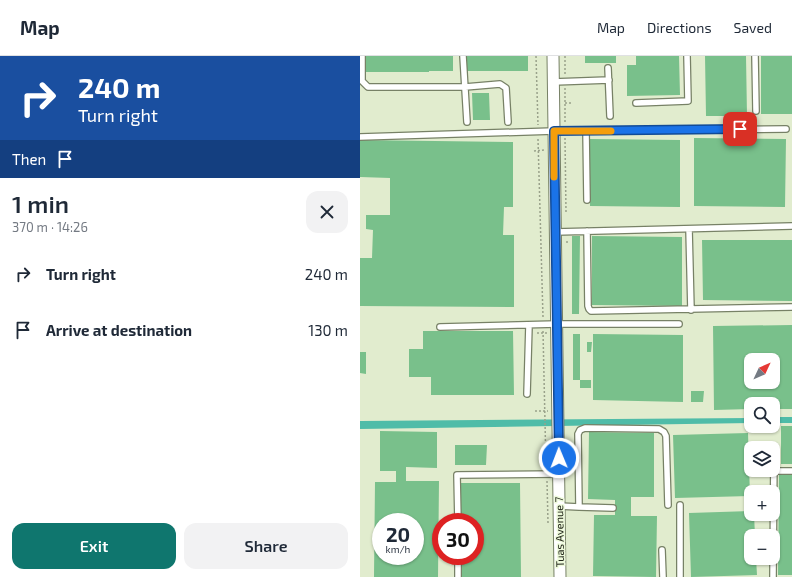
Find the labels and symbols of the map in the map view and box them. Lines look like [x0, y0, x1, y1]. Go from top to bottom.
pin [723, 112, 757, 146]
north arrow [744, 353, 780, 389]
position arrow [538, 437, 580, 479]
street label: Tuas Avenue 7 [552, 496, 566, 567]
speed limit sign: 30 [432, 513, 484, 565]

